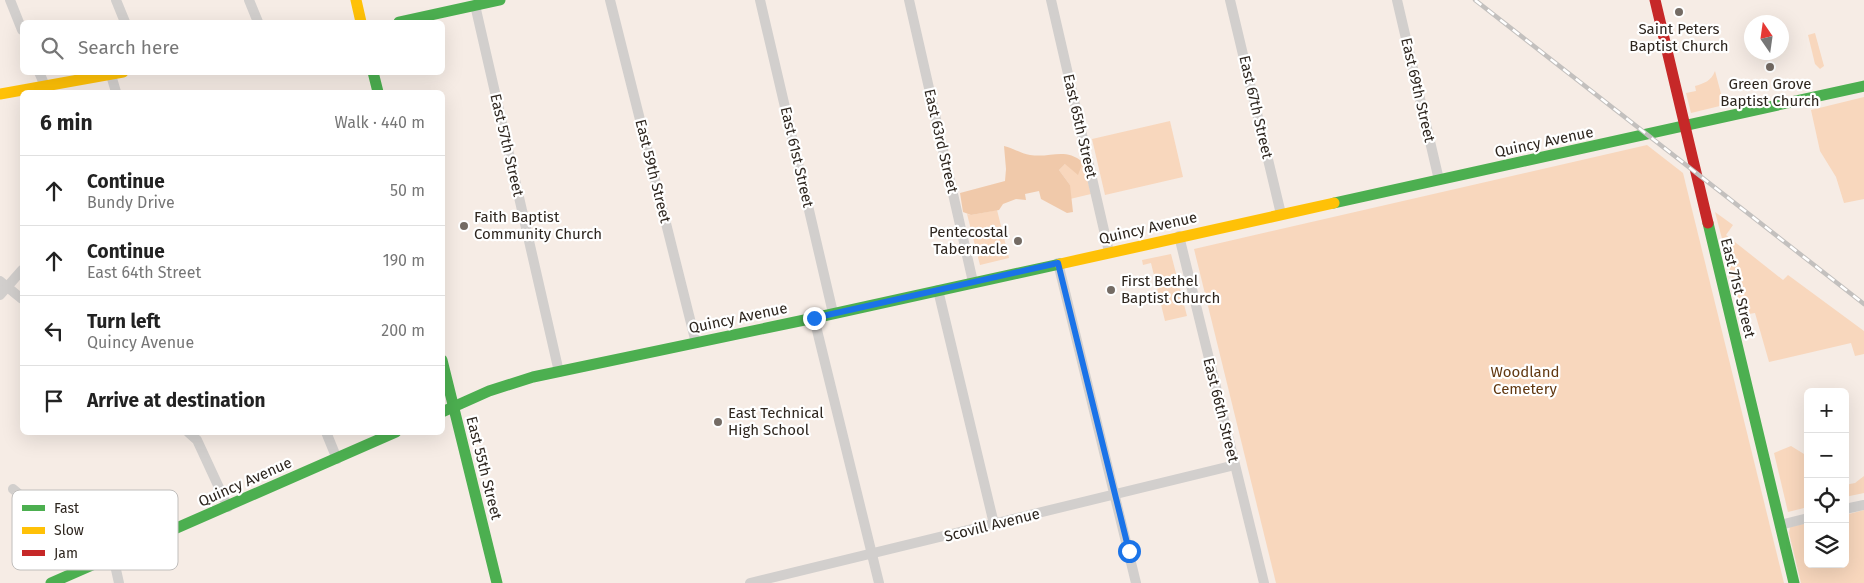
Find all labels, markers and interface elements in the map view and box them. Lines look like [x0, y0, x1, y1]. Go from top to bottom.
marker: Saint Peters Baptist Church [1673, 6, 1685, 18]
north arrow [1744, 15, 1789, 60]
search box [20, 20, 445, 75]
place label: Saint Peters Baptist Church [1629, 20, 1729, 55]
icon: search [38, 34, 66, 62]
text: Search here [78, 36, 179, 59]
street label: East 69th Street [1397, 36, 1439, 145]
street label: East 67th Street [1235, 54, 1277, 161]
marker: Green Grove Baptist Church [1764, 61, 1776, 73]
street label: East 65th Street [1059, 72, 1101, 180]
place label: Green Grove Baptist Church [1720, 75, 1820, 110]
street label: East 63rd Street [920, 87, 962, 196]
street label: East 57th Street [486, 92, 528, 199]
street label: East 61st Street [777, 105, 817, 210]
text: 6 min [40, 110, 93, 136]
text: Walk · 440 m [335, 113, 425, 132]
street label: East 59th Street [631, 117, 675, 225]
street label: Quincy Avenue [1493, 123, 1595, 161]
text: Continue [87, 170, 165, 193]
icon: ahead [40, 177, 68, 205]
text: 50 m [390, 181, 425, 200]
text: Bundy Drive [87, 193, 175, 212]
place label: Faith Baptist Community Church [474, 208, 602, 243]
street label: Quincy Avenue [1097, 208, 1199, 248]
marker: Faith Baptist Community Church [458, 220, 470, 232]
place label: Pentecostal Tabernacle [929, 223, 1009, 258]
marker: Pentecostal Tabernacle [1012, 235, 1024, 247]
street label: East 71st Street [1717, 236, 1759, 340]
text: Continue [87, 240, 165, 263]
icon: ahead [40, 247, 68, 275]
text: 190 m [383, 251, 425, 270]
text: East 64th Street [87, 263, 201, 282]
place label: First Bethel Baptist Church [1121, 272, 1220, 307]
marker: First Bethel Baptist Church [1105, 284, 1117, 296]
street label: Quincy Avenue [687, 299, 789, 337]
route end [803, 307, 826, 330]
text: Turn left [87, 310, 161, 333]
icon: left [40, 317, 68, 345]
text: 200 m [381, 321, 425, 340]
text: Quincy Avenue [87, 333, 194, 352]
street label: East 66th Street [1199, 356, 1243, 465]
park label: Woodland Cemetery [1491, 363, 1559, 398]
icon: arrive [40, 387, 68, 415]
map controls [1804, 388, 1849, 568]
button: + [1804, 388, 1849, 433]
text: Arrive at destination [87, 389, 266, 412]
place label: East Technical High School [728, 404, 824, 439]
street label: East 55th Street [462, 414, 506, 522]
marker: East Technical High School [712, 416, 724, 428]
button: − [1804, 433, 1849, 478]
street label: Quincy Avenue [195, 453, 295, 511]
button: locate [1804, 478, 1849, 523]
legend [12, 490, 178, 570]
text: Fast [54, 500, 80, 517]
street label: Scovill Avenue [942, 504, 1042, 546]
text: Slow [54, 522, 84, 539]
button: layers [1804, 523, 1849, 568]
route start [1118, 540, 1141, 563]
text: Jam [54, 545, 78, 562]

